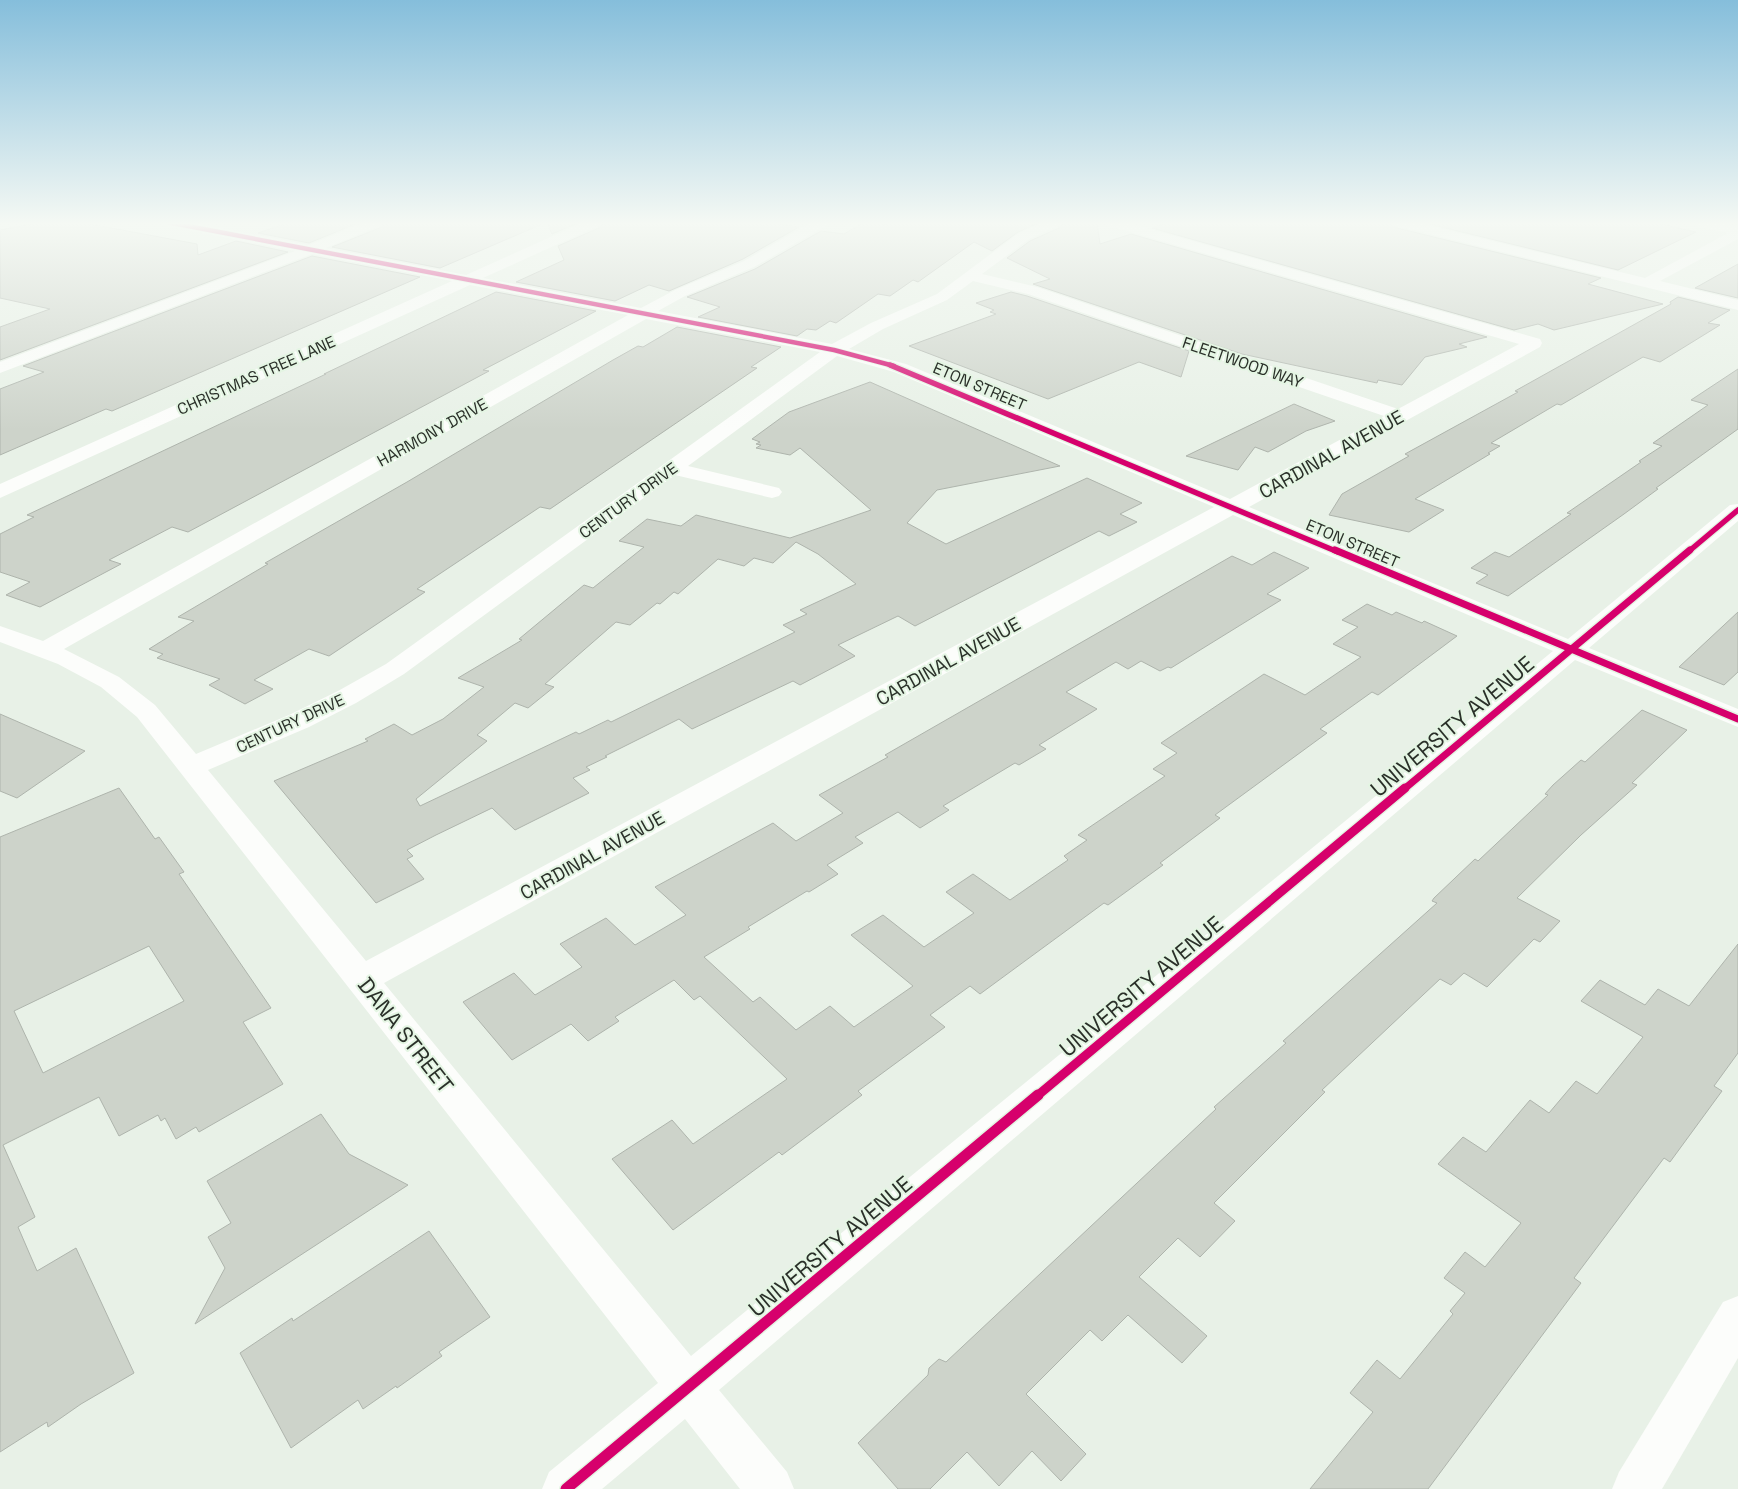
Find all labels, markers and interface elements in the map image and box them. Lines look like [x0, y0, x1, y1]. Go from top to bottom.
street label: CHRISTMAS TREE LANE [174, 331, 339, 420]
street label: FLEETWOOD WAY [1180, 332, 1306, 393]
street label: ETON STREET [930, 357, 1030, 416]
street label: HARMONY DRIVE [373, 393, 491, 471]
street label: CARDINAL AVENUE [1254, 404, 1408, 505]
street label: CENTURY DRIVE [575, 458, 682, 543]
street label: ETON STREET [1303, 514, 1403, 573]
street label: CARDINAL AVENUE [871, 611, 1025, 712]
street label: UNIVERSITY AVENUE [1364, 649, 1540, 803]
street label: CENTURY DRIVE [233, 689, 348, 758]
street label: CARDINAL AVENUE [515, 805, 669, 906]
street label: UNIVERSITY AVENUE [1053, 909, 1229, 1063]
street label: DANA STREET [352, 971, 460, 1099]
street label: UNIVERSITY AVENUE [742, 1169, 918, 1323]

